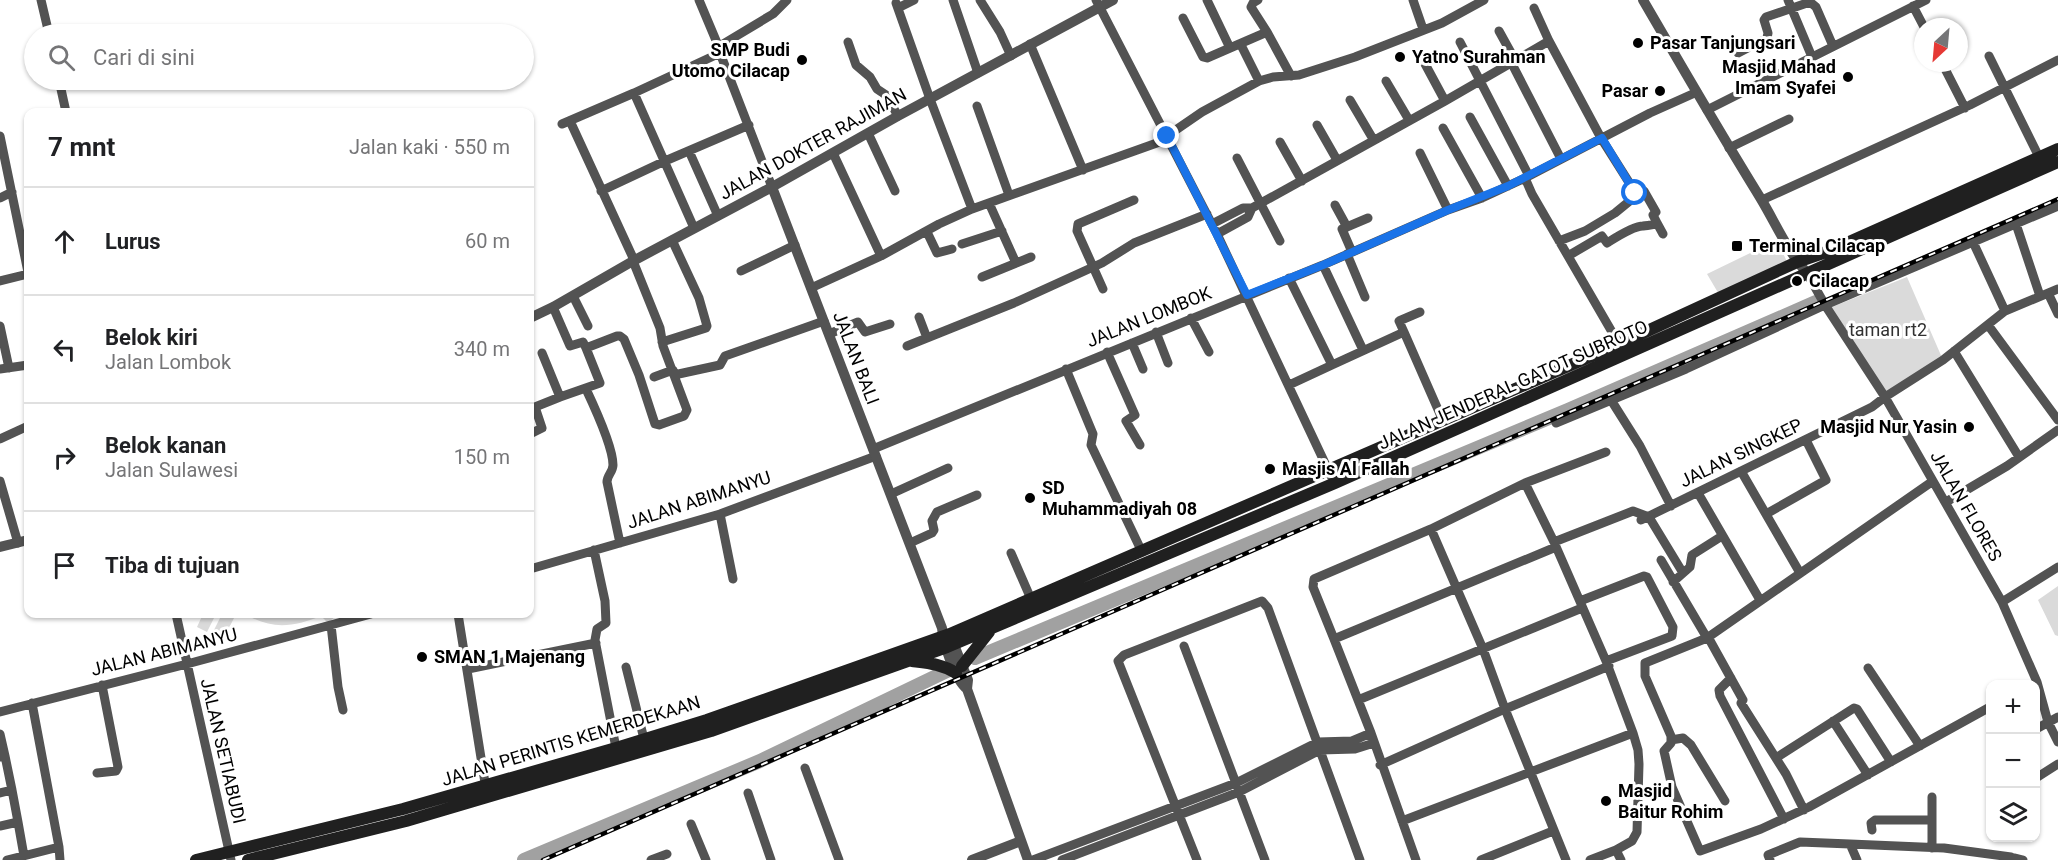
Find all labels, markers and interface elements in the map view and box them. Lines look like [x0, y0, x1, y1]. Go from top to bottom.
north arrow [1914, 18, 1968, 72]
search box [24, 24, 534, 90]
place label: Pasar Tanjungsari [1650, 32, 1796, 53]
marker: Pasar Tanjungsari [1631, 36, 1645, 50]
place label: SMP Budi Utomo Cilacap [672, 39, 790, 81]
icon: search [45, 41, 78, 74]
text: Cari di sini [93, 45, 195, 70]
place label: Yatno Surahman [1412, 46, 1546, 67]
marker: Yatno Surahman [1393, 50, 1407, 64]
marker: SMP Budi Utomo Cilacap [795, 53, 809, 67]
place label: Masjid Mahad Imam Syafei [1722, 56, 1836, 98]
marker: Masjid Mahad Imam Syafei [1841, 70, 1855, 84]
place label: Pasar [1601, 80, 1648, 101]
street label: JALAN DOKTER RAJIMAN [716, 83, 910, 204]
marker: Pasar [1653, 84, 1667, 98]
route end [1153, 122, 1179, 148]
text: 7 mnt [48, 132, 115, 162]
text: Jalan kaki · 550 m [349, 135, 510, 159]
route start [1621, 179, 1647, 205]
icon: ahead [48, 225, 81, 258]
text: Lurus [105, 229, 161, 254]
text: 60 m [465, 229, 510, 253]
place label: Terminal Cilacap [1749, 235, 1885, 256]
marker: Terminal Cilacap [1730, 239, 1744, 253]
place label: Cilacap [1809, 270, 1869, 291]
marker: Cilacap [1790, 274, 1804, 288]
street label: JALAN LOMBOK [1083, 282, 1215, 351]
street label: JALAN BALI [829, 308, 884, 407]
street label: JALAN JENDERAL GATOT SUBROTO [1375, 315, 1651, 454]
park label: taman rt2 [1849, 319, 1927, 340]
text: Belok kiri [105, 325, 198, 350]
icon: left [48, 333, 81, 366]
text: 340 m [454, 337, 510, 361]
text: Jalan Lombok [105, 350, 231, 374]
street label: JALAN SINGKEP [1676, 414, 1806, 491]
place label: Masjid Nur Yasin [1820, 416, 1957, 437]
marker: Masjid Nur Yasin [1962, 420, 1976, 434]
text: Belok kanan [105, 433, 226, 458]
icon: right [48, 441, 81, 474]
text: 150 m [454, 445, 510, 469]
street label: JALAN FLORES [1926, 447, 2007, 565]
text: Jalan Sulawesi [105, 458, 238, 482]
place label: Masjis Al Fallah [1282, 458, 1410, 479]
marker: Masjis Al Fallah [1263, 462, 1277, 476]
street label: JALAN ABIMANYU [624, 466, 773, 533]
place label: SD Muhammadiyah 08 [1042, 477, 1197, 519]
marker: SD Muhammadiyah 08 [1023, 491, 1037, 505]
icon: arrive [48, 549, 81, 582]
text: Tiba di tujuan [105, 553, 240, 578]
street label: JALAN ABIMANYU [89, 623, 239, 680]
place label: SMAN 1 Majenang [434, 646, 585, 667]
marker: SMAN 1 Majenang [415, 650, 429, 664]
street label: JALAN SETIABUDI [197, 676, 250, 826]
map controls [1986, 680, 2040, 842]
button: + [1986, 680, 2040, 734]
street label: JALAN PERINTIS KEMERDEKAAN [439, 691, 703, 790]
button: − [1986, 734, 2040, 788]
place label: Masjid Baitur Rohim [1618, 780, 1723, 822]
button: layers [1986, 788, 2040, 842]
marker: Masjid Baitur Rohim [1599, 794, 1613, 808]

